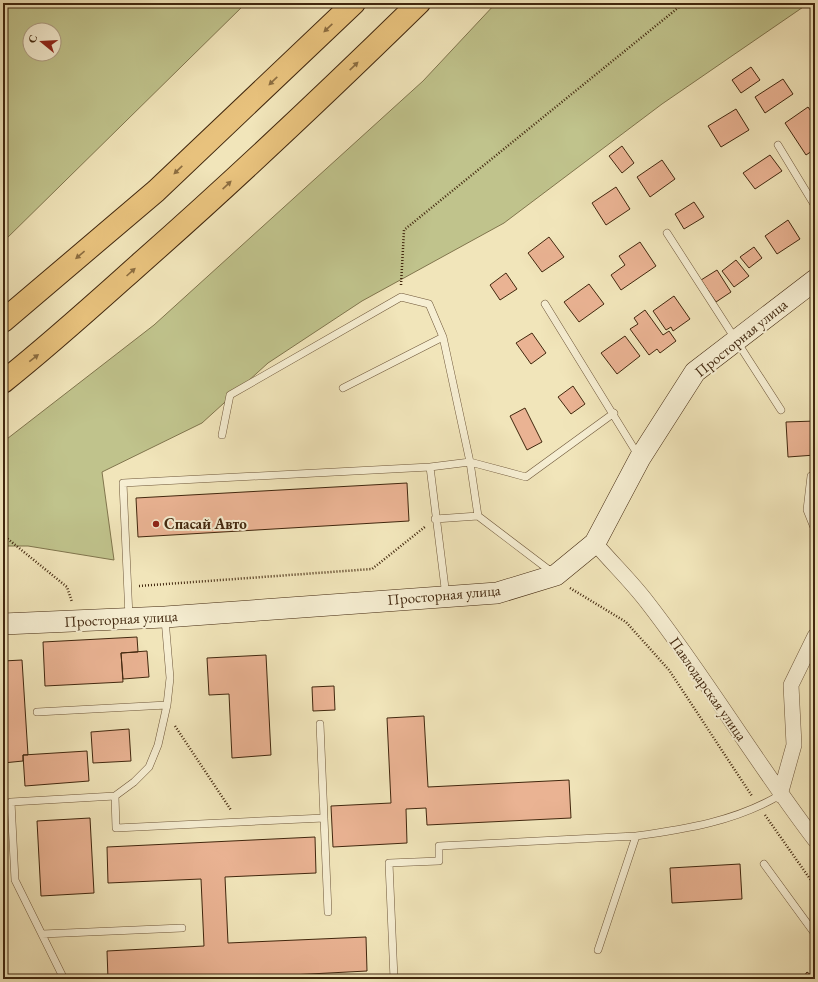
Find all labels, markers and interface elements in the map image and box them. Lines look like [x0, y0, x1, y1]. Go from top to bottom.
north arrow [22, 22, 62, 62]
one-way arrow [323, 24, 333, 33]
text: С [25, 33, 40, 45]
one-way arrow [349, 61, 359, 71]
one-way arrow [268, 76, 278, 85]
one-way arrow [174, 165, 183, 174]
one-way arrow [222, 180, 233, 189]
one-way arrow [75, 251, 86, 260]
one-way arrow [126, 267, 136, 276]
street label: Просторная улица [691, 294, 791, 381]
one-way arrow [28, 353, 39, 362]
place label: Спасай Авто [164, 514, 247, 533]
marker: Спасай Авто [151, 519, 161, 529]
street label: Просторная улица [387, 580, 501, 609]
street label: Просторная улица [64, 606, 178, 631]
street label: Павлодарская улица [665, 633, 751, 745]

